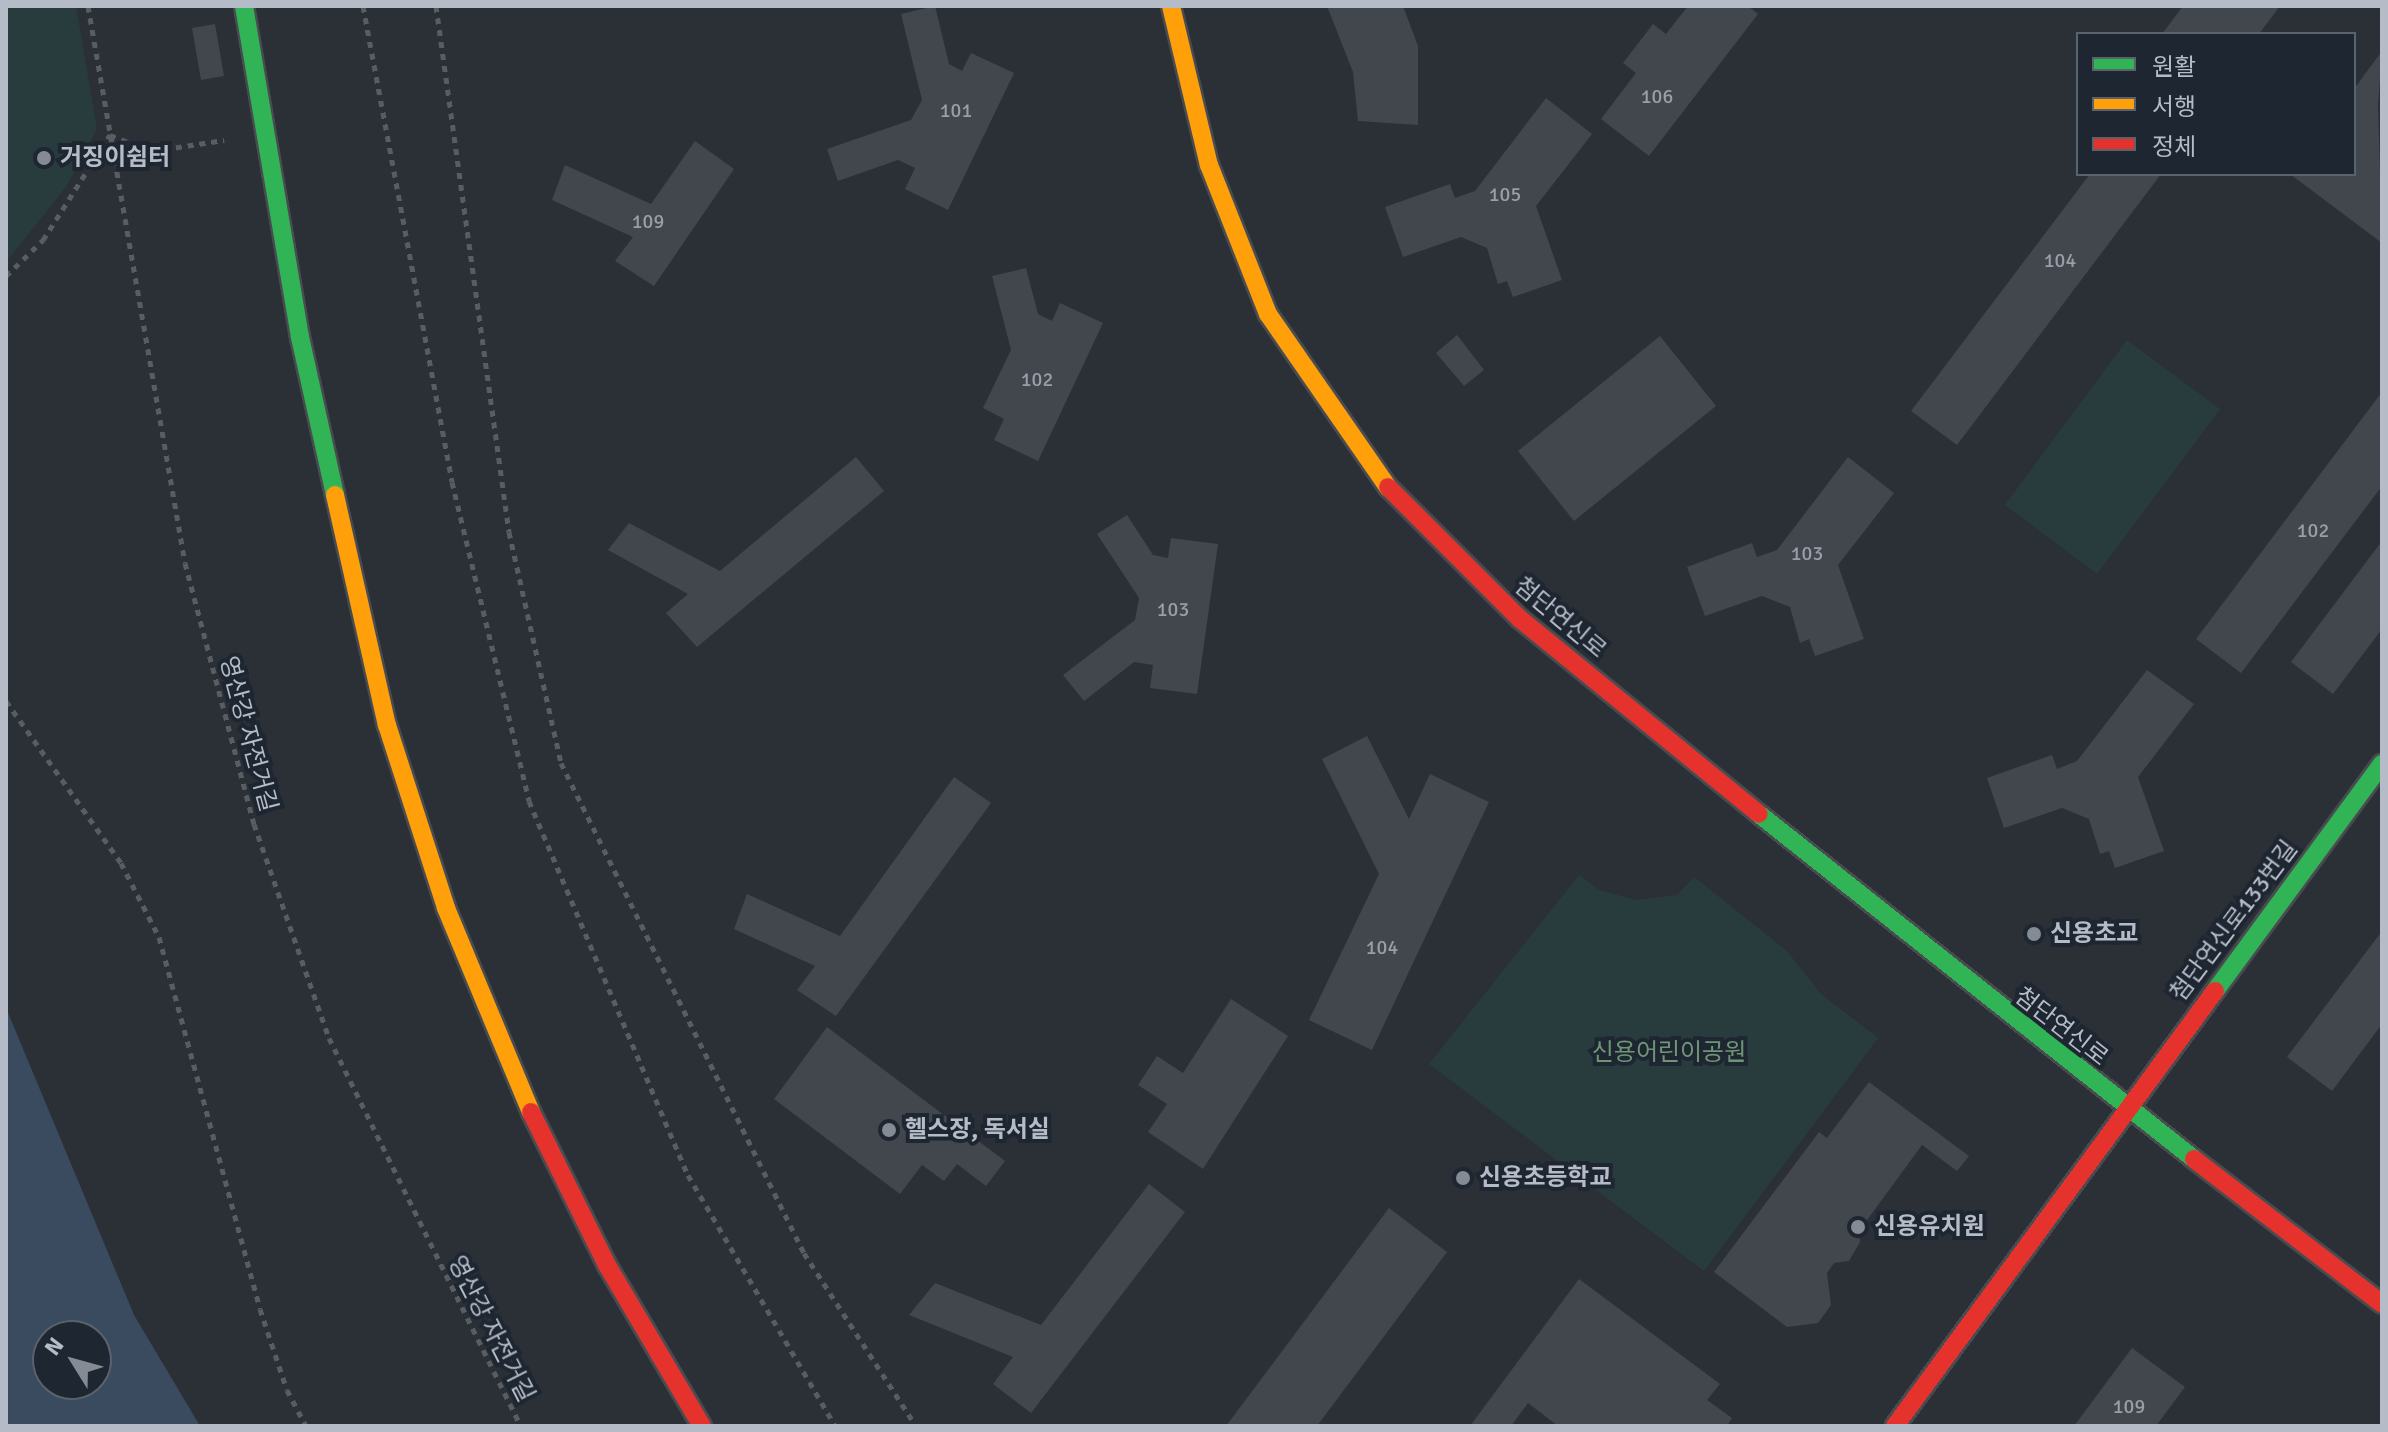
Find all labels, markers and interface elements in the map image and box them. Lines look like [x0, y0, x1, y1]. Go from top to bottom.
legend [2076, 32, 2356, 176]
text: 원활 [2152, 52, 2196, 82]
house number: 106 [1641, 84, 1673, 108]
text: 서행 [2152, 92, 2196, 122]
house number: 101 [940, 98, 972, 122]
text: 정체 [2152, 132, 2196, 162]
place label: 거징이쉼터 [60, 144, 170, 172]
marker: 거징이쉼터 [35, 149, 53, 167]
house number: 105 [1489, 182, 1521, 206]
house number: 109 [632, 209, 664, 233]
house number: 104 [2044, 248, 2076, 272]
house number: 102 [1021, 367, 1053, 391]
house number: 102 [2297, 518, 2329, 542]
house number: 103 [1791, 541, 1823, 565]
street label: 첨단연신로 [1508, 571, 1612, 665]
house number: 103 [1157, 597, 1189, 621]
street label: 영산강 자전거길 [213, 653, 283, 815]
street label: 첨단연신로133번길 [2164, 835, 2304, 1007]
place label: 신용초교 [2050, 920, 2138, 948]
marker: 신용초교 [2025, 925, 2043, 943]
house number: 104 [1366, 935, 1398, 959]
street label: 첨단연신로 [2009, 982, 2113, 1072]
park label: 신용어린이공원 [1592, 1039, 1746, 1067]
place label: 헬스장, 독서실 [905, 1116, 1050, 1144]
marker: 헬스장, 독서실 [880, 1121, 898, 1139]
place label: 신용초등학교 [1479, 1164, 1611, 1192]
marker: 신용초등학교 [1454, 1169, 1472, 1187]
place label: 신용유치원 [1874, 1213, 1984, 1241]
marker: 신용유치원 [1849, 1218, 1867, 1236]
street label: 영산강 자전거길 [442, 1251, 540, 1407]
north arrow [32, 1320, 112, 1400]
text: N [39, 1332, 69, 1361]
house number: 109 [2113, 1394, 2145, 1418]

